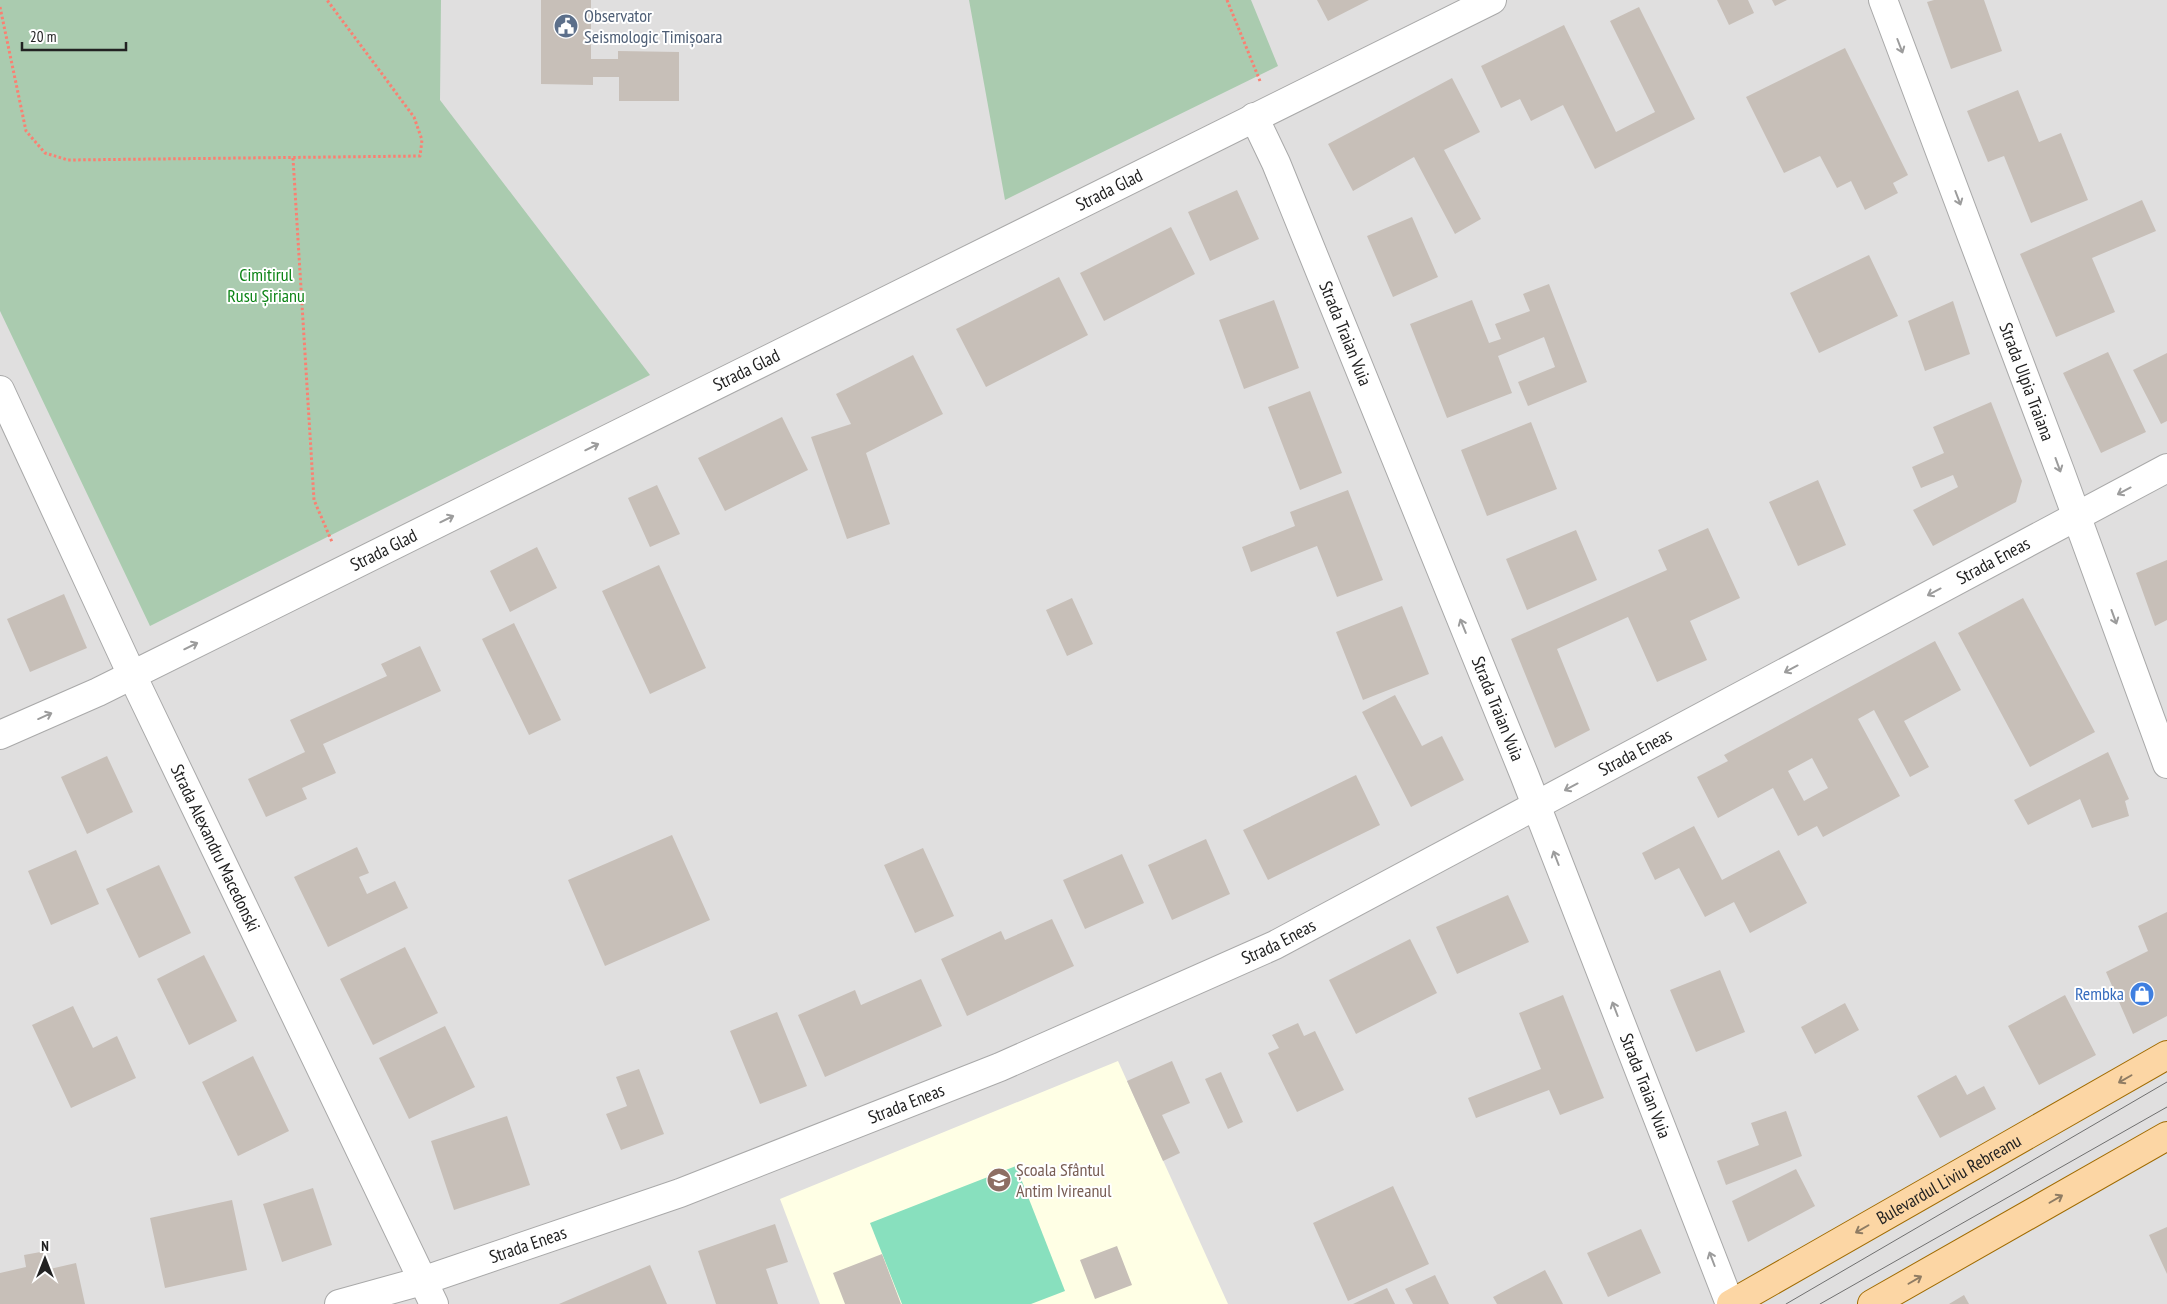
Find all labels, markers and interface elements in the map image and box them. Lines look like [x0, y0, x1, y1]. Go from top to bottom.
place label: Observator Seismologic Timișoara [584, 4, 722, 48]
public building icon: Observator Seismologic Timișoara [553, 13, 579, 39]
scale bar [22, 20, 126, 52]
text: 20 m [30, 27, 56, 46]
one-way arrow [1897, 38, 1906, 53]
street label: Strada Glad [1072, 163, 1146, 216]
one-way arrow [1954, 190, 1963, 205]
park label: Cimitirul Rusu Șirianu [227, 263, 305, 307]
street label: Strada Traian Vuia [1314, 278, 1377, 389]
street label: Strada Ulpia Traiana [1994, 319, 2060, 444]
street label: Strada Glad [709, 343, 783, 396]
one-way arrow [584, 442, 599, 451]
one-way arrow [2054, 456, 2063, 472]
one-way arrow [2117, 487, 2132, 496]
one-way arrow [439, 514, 454, 524]
street label: Strada Glad [346, 523, 421, 576]
street label: Strada Eneas [1952, 531, 2034, 589]
one-way arrow [1927, 587, 1942, 597]
one-way arrow [2110, 609, 2119, 624]
one-way arrow [1458, 619, 1468, 634]
one-way arrow [183, 641, 198, 650]
street label: Strada Traian Vuia [1466, 653, 1529, 764]
one-way arrow [1784, 665, 1799, 674]
one-way arrow [37, 710, 52, 720]
street label: Strada Eneas [1594, 723, 1676, 781]
street label: Strada Alexandru Macedonski [166, 761, 265, 935]
one-way arrow [1564, 783, 1579, 792]
one-way arrow [1551, 851, 1560, 866]
street label: Strada Eneas [1238, 913, 1319, 969]
shop icon: Rembka [2129, 981, 2155, 1007]
place label: Rembka [2075, 982, 2124, 1005]
one-way arrow [1610, 1002, 1619, 1018]
street label: Strada Traian Vuia [1615, 1030, 1676, 1141]
one-way arrow [2117, 1074, 2132, 1084]
street label: Strada Eneas [865, 1078, 948, 1129]
street label: Bulevardul Liviu Rebreanu [1872, 1129, 2025, 1229]
place label: Școala Sfântul Antim Ivireanul [1016, 1158, 1112, 1202]
school or university icon: Școala Sfântul Antim Ivireanul [986, 1167, 1012, 1193]
one-way arrow [2048, 1194, 2062, 1204]
street label: Strada Eneas [486, 1221, 569, 1268]
one-way arrow [1855, 1225, 1870, 1235]
north arrow [20, 1234, 70, 1284]
text: N [41, 1237, 49, 1255]
one-way arrow [1707, 1252, 1716, 1267]
one-way arrow [1907, 1275, 1922, 1285]

